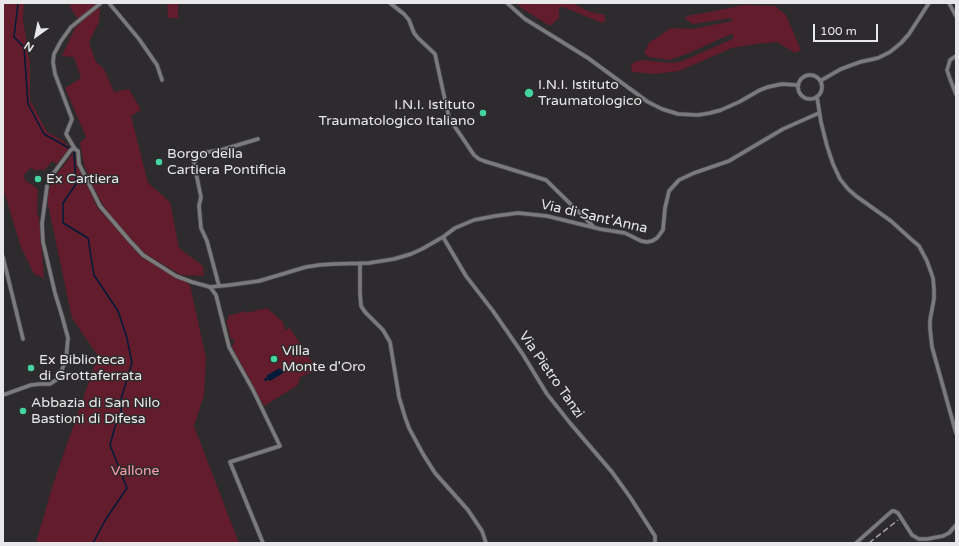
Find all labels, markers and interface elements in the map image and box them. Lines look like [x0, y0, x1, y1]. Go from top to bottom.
north arrow [16, 16, 56, 56]
scale bar [815, 16, 880, 42]
text: 100 m [820, 24, 857, 38]
text: N [22, 39, 36, 54]
place label: I.N.I. Istituto Traumatologico [538, 77, 642, 110]
marker: I.N.I. Istituto Traumatologico [523, 87, 535, 99]
place label: I.N.I. Istituto Traumatologico Italiano [318, 97, 475, 130]
marker: I.N.I. Istituto Traumatologico Italiano [478, 108, 488, 118]
place label: Borgo della Cartiera Pontificia [167, 146, 286, 178]
marker: Borgo della Cartiera Pontificia [154, 157, 164, 167]
place label: Ex Cartiera [46, 171, 119, 187]
marker: Ex Cartiera [33, 174, 43, 184]
street label: Via di Sant'Anna [539, 197, 649, 237]
street label: Via Pietro Tanzi [515, 328, 587, 422]
place label: Villa Monte d'Oro [282, 343, 366, 376]
place label: Ex Biblioteca di Grottaferrata [39, 352, 142, 384]
marker: Villa Monte d'Oro [269, 354, 279, 364]
marker: Ex Biblioteca di Grottaferrata [26, 363, 36, 373]
place label: Abbazia di San Nilo Bastioni di Difesa [31, 395, 160, 428]
marker: Abbazia di San Nilo Bastioni di Difesa [18, 406, 28, 416]
park label: Vallone [111, 463, 159, 479]

